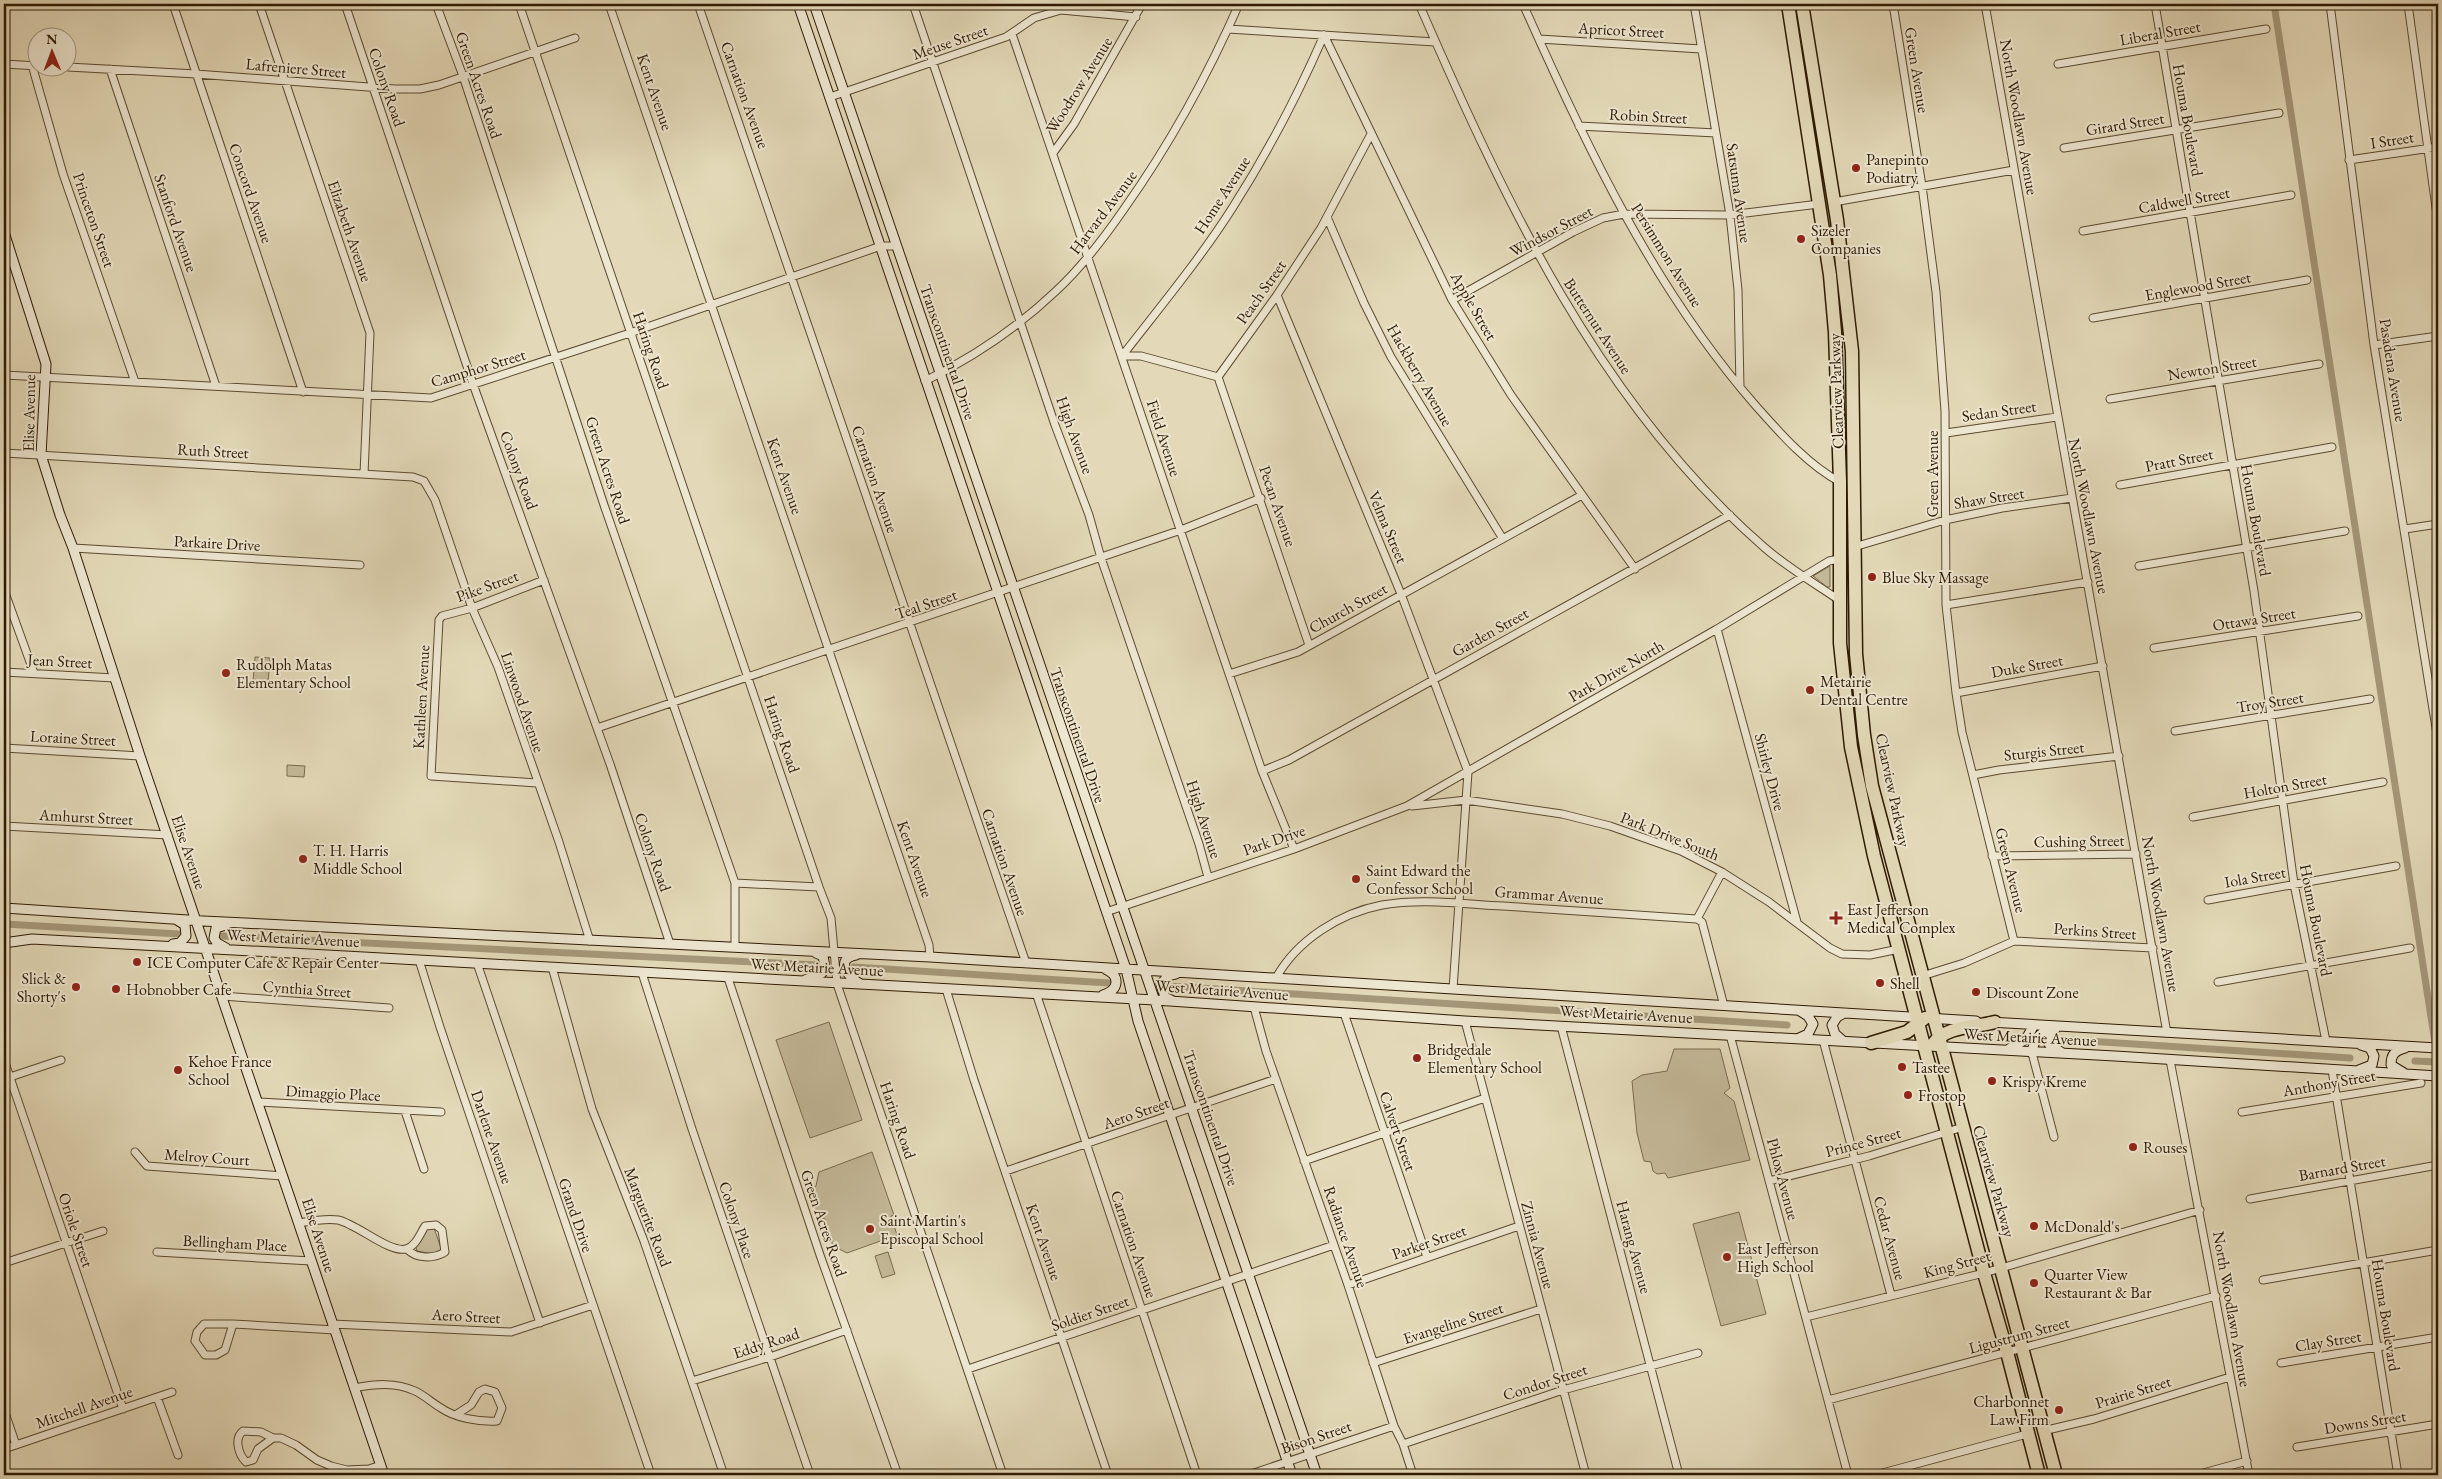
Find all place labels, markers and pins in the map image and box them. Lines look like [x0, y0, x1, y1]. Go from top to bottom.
place label: Panepinto Podiatry [1866, 149, 1929, 188]
marker: Panepinto Podiatry [1850, 162, 1862, 174]
place label: Sizeler Companies [1811, 220, 1881, 259]
marker: Sizeler Companies [1795, 233, 1807, 245]
place label: Blue Sky Massage [1882, 567, 1989, 588]
marker: Blue Sky Massage [1866, 571, 1878, 583]
place label: Rudolph Matas Elementary School [236, 654, 351, 693]
marker: Rudolph Matas Elementary School [220, 667, 232, 679]
place label: Metairie Dental Centre [1820, 671, 1908, 710]
marker: Metairie Dental Centre [1804, 684, 1816, 696]
place label: T. H. Harris Middle School [313, 840, 403, 879]
marker: T. H. Harris Middle School [297, 853, 309, 865]
place label: Saint Edward the Confessor School [1366, 860, 1473, 899]
marker: Saint Edward the Confessor School [1350, 873, 1362, 885]
place label: East Jefferson Medical Complex [1847, 899, 1956, 938]
marker: East Jefferson Medical Complex [1829, 911, 1843, 925]
place label: ICE Computer Cafe & Repair Center [147, 952, 379, 973]
marker: ICE Computer Cafe & Repair Center [131, 956, 143, 968]
place label: Slick & Shorty's [17, 968, 66, 1007]
place label: Shell [1890, 973, 1920, 994]
marker: Shell [1874, 977, 1886, 989]
place label: Hobnobber Cafe [126, 979, 231, 1000]
marker: Slick & Shorty's [70, 981, 82, 993]
place label: Discount Zone [1986, 982, 2079, 1003]
marker: Hobnobber Cafe [110, 983, 122, 995]
marker: Discount Zone [1970, 986, 1982, 998]
place label: Bridgedale Elementary School [1427, 1039, 1542, 1078]
place label: Kehoe France School [188, 1051, 272, 1090]
marker: Bridgedale Elementary School [1411, 1052, 1423, 1064]
place label: Tastee [1912, 1057, 1950, 1078]
marker: Tastee [1896, 1061, 1908, 1073]
marker: Kehoe France School [172, 1064, 184, 1076]
place label: Krispy Kreme [2002, 1071, 2087, 1092]
marker: Krispy Kreme [1986, 1075, 1998, 1087]
place label: Frostop [1918, 1085, 1966, 1106]
marker: Frostop [1902, 1089, 1914, 1101]
place label: Rouses [2143, 1137, 2187, 1158]
marker: Rouses [2127, 1141, 2139, 1153]
place label: Saint Martin's Episcopal School [880, 1210, 984, 1249]
place label: McDonald's [2044, 1216, 2120, 1237]
marker: McDonald's [2028, 1220, 2040, 1232]
marker: Saint Martin's Episcopal School [864, 1223, 876, 1235]
place label: East Jefferson High School [1737, 1238, 1820, 1277]
marker: East Jefferson High School [1721, 1251, 1733, 1263]
place label: Quarter View Restaurant & Bar [2044, 1264, 2152, 1303]
marker: Quarter View Restaurant & Bar [2028, 1277, 2040, 1289]
place label: Charbonnet Law Firm [1973, 1391, 2050, 1430]
marker: Charbonnet Law Firm [2053, 1404, 2065, 1416]

